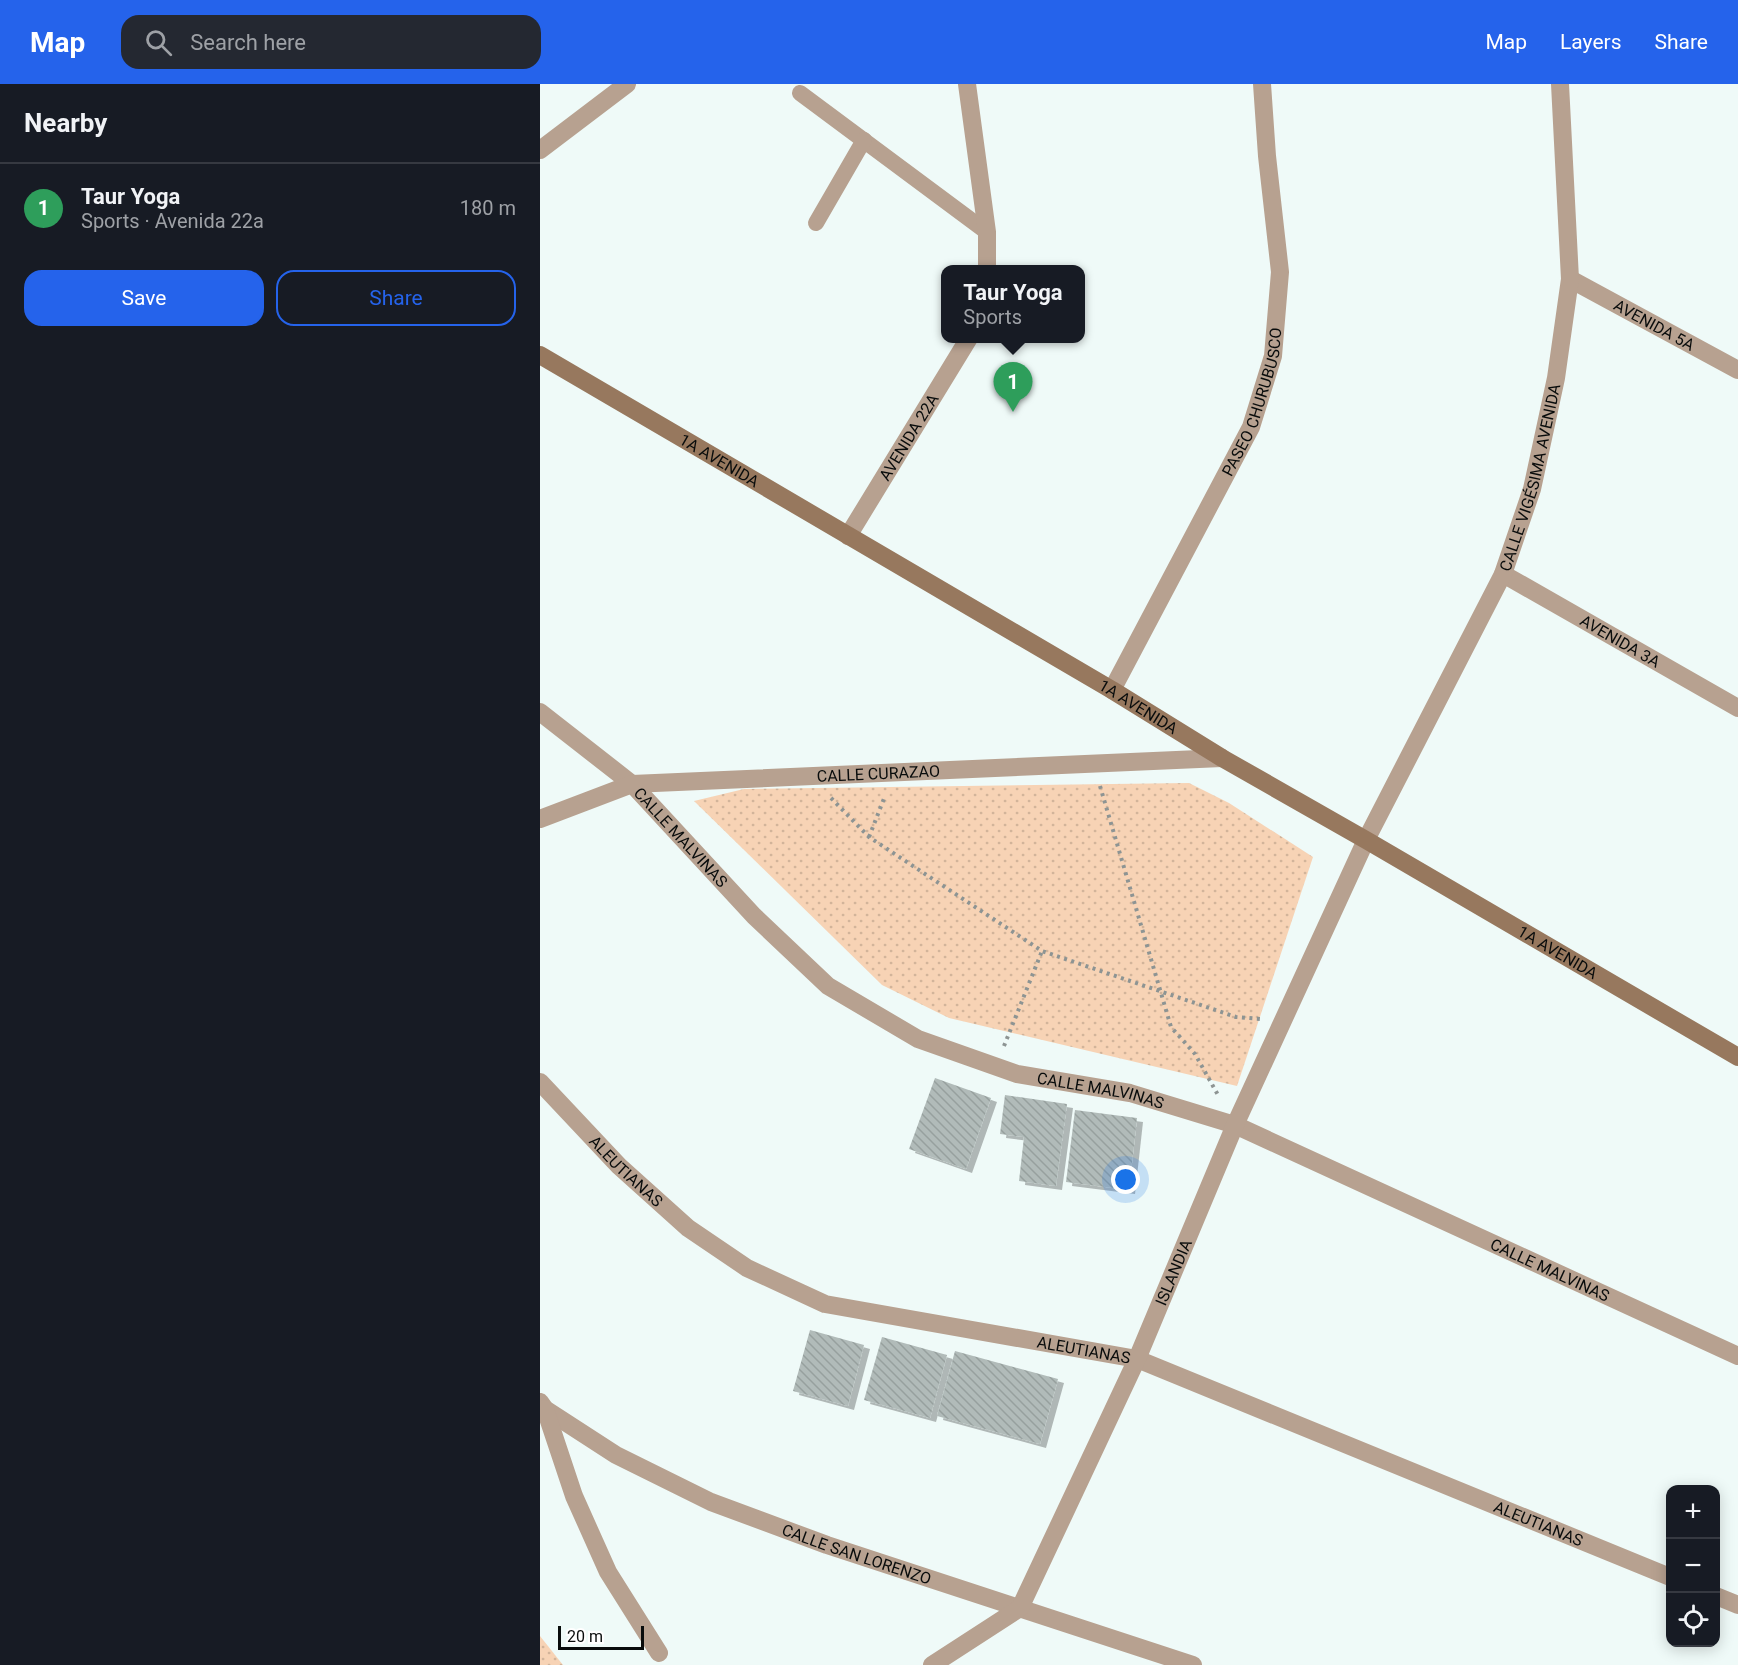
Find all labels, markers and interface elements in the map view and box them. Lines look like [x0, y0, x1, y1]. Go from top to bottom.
search box [121, 15, 541, 69]
text: Map [30, 26, 85, 59]
icon: search [142, 26, 175, 59]
text: Search here [190, 30, 306, 55]
text: Map [1485, 30, 1527, 54]
text: Layers [1560, 30, 1621, 54]
text: Share [1654, 30, 1708, 54]
text: Nearby [24, 108, 107, 138]
text: Taur Yoga [81, 184, 180, 209]
text: 1 [38, 196, 49, 220]
text: 180 m [460, 196, 516, 220]
text: Sports · Avenida 22a [81, 209, 264, 233]
popup [941, 265, 1085, 343]
button: Save [24, 270, 264, 326]
button: Share [276, 270, 516, 326]
text: Taur Yoga [963, 280, 1063, 305]
street label: AVENIDA 5A [1611, 295, 1699, 355]
text: Sports [963, 305, 1022, 329]
street label: PASEO CHURUBUSCO [1217, 327, 1285, 479]
pin: 1 [994, 362, 1032, 412]
street label: CALLE VIGÉSIMA AVENIDA [1495, 381, 1564, 574]
street label: AVENIDA 22A [875, 390, 942, 484]
street label: 1A AVENIDA [676, 429, 763, 491]
street label: AVENIDA 3A [1577, 611, 1664, 671]
street label: 1A AVENIDA [1096, 675, 1182, 738]
street label: CALLE CURAZAO [816, 761, 940, 785]
street label: CALLE MALVINAS [630, 783, 732, 891]
street label: 1A AVENIDA [1515, 921, 1602, 983]
street label: CALLE MALVINAS [1036, 1068, 1166, 1112]
street label: ALEUTIANAS [586, 1131, 667, 1210]
your location [1111, 1165, 1140, 1194]
street label: CALLE MALVINAS [1488, 1234, 1613, 1305]
street label: ISLANDIA [1151, 1236, 1196, 1308]
street label: ALEUTIANAS [1036, 1332, 1132, 1367]
map controls [1666, 1485, 1720, 1647]
button: + [1666, 1485, 1720, 1539]
street label: ALEUTIANAS [1491, 1497, 1586, 1550]
street label: CALLE SAN LORENZO [780, 1520, 934, 1588]
button: − [1666, 1539, 1720, 1593]
button: locate [1666, 1593, 1720, 1647]
scale bar [558, 1623, 644, 1650]
text: 20 m [567, 1627, 603, 1646]

